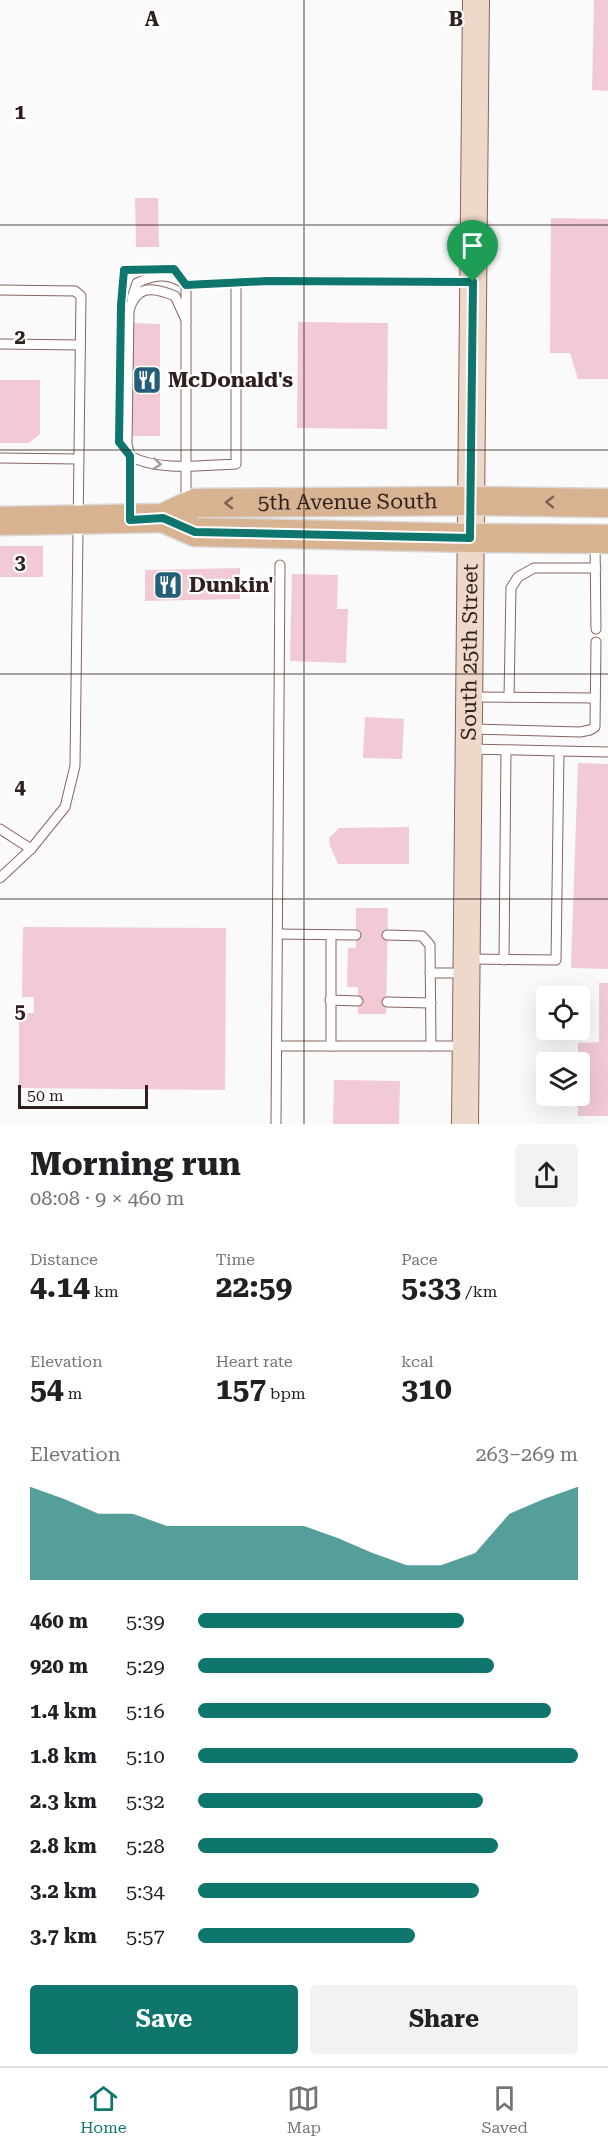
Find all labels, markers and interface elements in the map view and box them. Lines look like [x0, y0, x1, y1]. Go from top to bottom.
text: A [145, 7, 160, 31]
text: B [449, 7, 463, 31]
text: 1 [14, 100, 26, 124]
pin [447, 220, 498, 282]
icon: arrive [456, 229, 489, 262]
text: 2 [14, 325, 26, 349]
restaurant icon: McDonald's [131, 364, 163, 396]
place label: McDonald's [168, 368, 293, 392]
one-way arrow [152, 457, 161, 470]
street label: 5th Avenue South [258, 489, 438, 515]
one-way arrow [545, 496, 554, 508]
one-way arrow [224, 497, 233, 509]
text: 3 [14, 550, 26, 574]
street label: South 25th Street [457, 563, 482, 740]
restaurant icon: Dunkin' [152, 569, 184, 601]
place label: Dunkin' [189, 573, 274, 597]
text: 4 [14, 775, 26, 799]
map controls [536, 986, 590, 1106]
button: locate [536, 986, 590, 1040]
text: 5 [14, 999, 26, 1023]
button: layers [536, 1052, 590, 1106]
scale bar [18, 1082, 148, 1110]
text: 50 m [27, 1086, 64, 1105]
text: Morning run [30, 1144, 241, 1183]
button: share [515, 1144, 578, 1207]
text: 08:08 · 9 × 460 m [30, 1186, 185, 1210]
text: Distance [30, 1250, 98, 1269]
text: Time [216, 1250, 255, 1269]
text: Pace [401, 1250, 437, 1269]
text: 4.14 [30, 1269, 90, 1304]
text: 22:59 [216, 1269, 292, 1304]
text: 5:33 [401, 1269, 461, 1304]
text: km [90, 1282, 119, 1301]
text: /km [461, 1282, 497, 1301]
text: Elevation [30, 1352, 103, 1371]
text: Heart rate [216, 1352, 293, 1371]
text: kcal [401, 1352, 434, 1371]
text: 54 [30, 1371, 64, 1406]
text: 157 [216, 1371, 266, 1406]
text: 310 [401, 1371, 452, 1406]
text: m [64, 1384, 82, 1403]
text: bpm [266, 1384, 306, 1403]
text: Elevation [30, 1442, 121, 1466]
text: 263–269 m [475, 1442, 578, 1466]
text: 460 m [30, 1609, 88, 1633]
text: 5:39 [126, 1609, 165, 1633]
text: 920 m [30, 1654, 88, 1678]
text: 5:29 [126, 1654, 165, 1678]
text: 1.4 km [30, 1699, 97, 1723]
text: 5:16 [126, 1699, 165, 1723]
text: 1.8 km [30, 1744, 97, 1768]
text: 5:10 [126, 1744, 165, 1768]
text: 2.3 km [30, 1789, 97, 1813]
text: 5:32 [126, 1789, 165, 1813]
text: 2.8 km [30, 1834, 97, 1858]
text: 5:28 [126, 1834, 165, 1858]
text: 3.2 km [30, 1879, 97, 1903]
text: 5:34 [126, 1879, 165, 1903]
text: 3.7 km [30, 1924, 97, 1948]
text: 5:57 [126, 1924, 165, 1948]
button: Save [30, 1985, 298, 2054]
button: Share [310, 1985, 578, 2054]
tab: Home [80, 2082, 127, 2137]
tab: Map [287, 2082, 321, 2137]
tab: Saved [481, 2082, 528, 2137]

